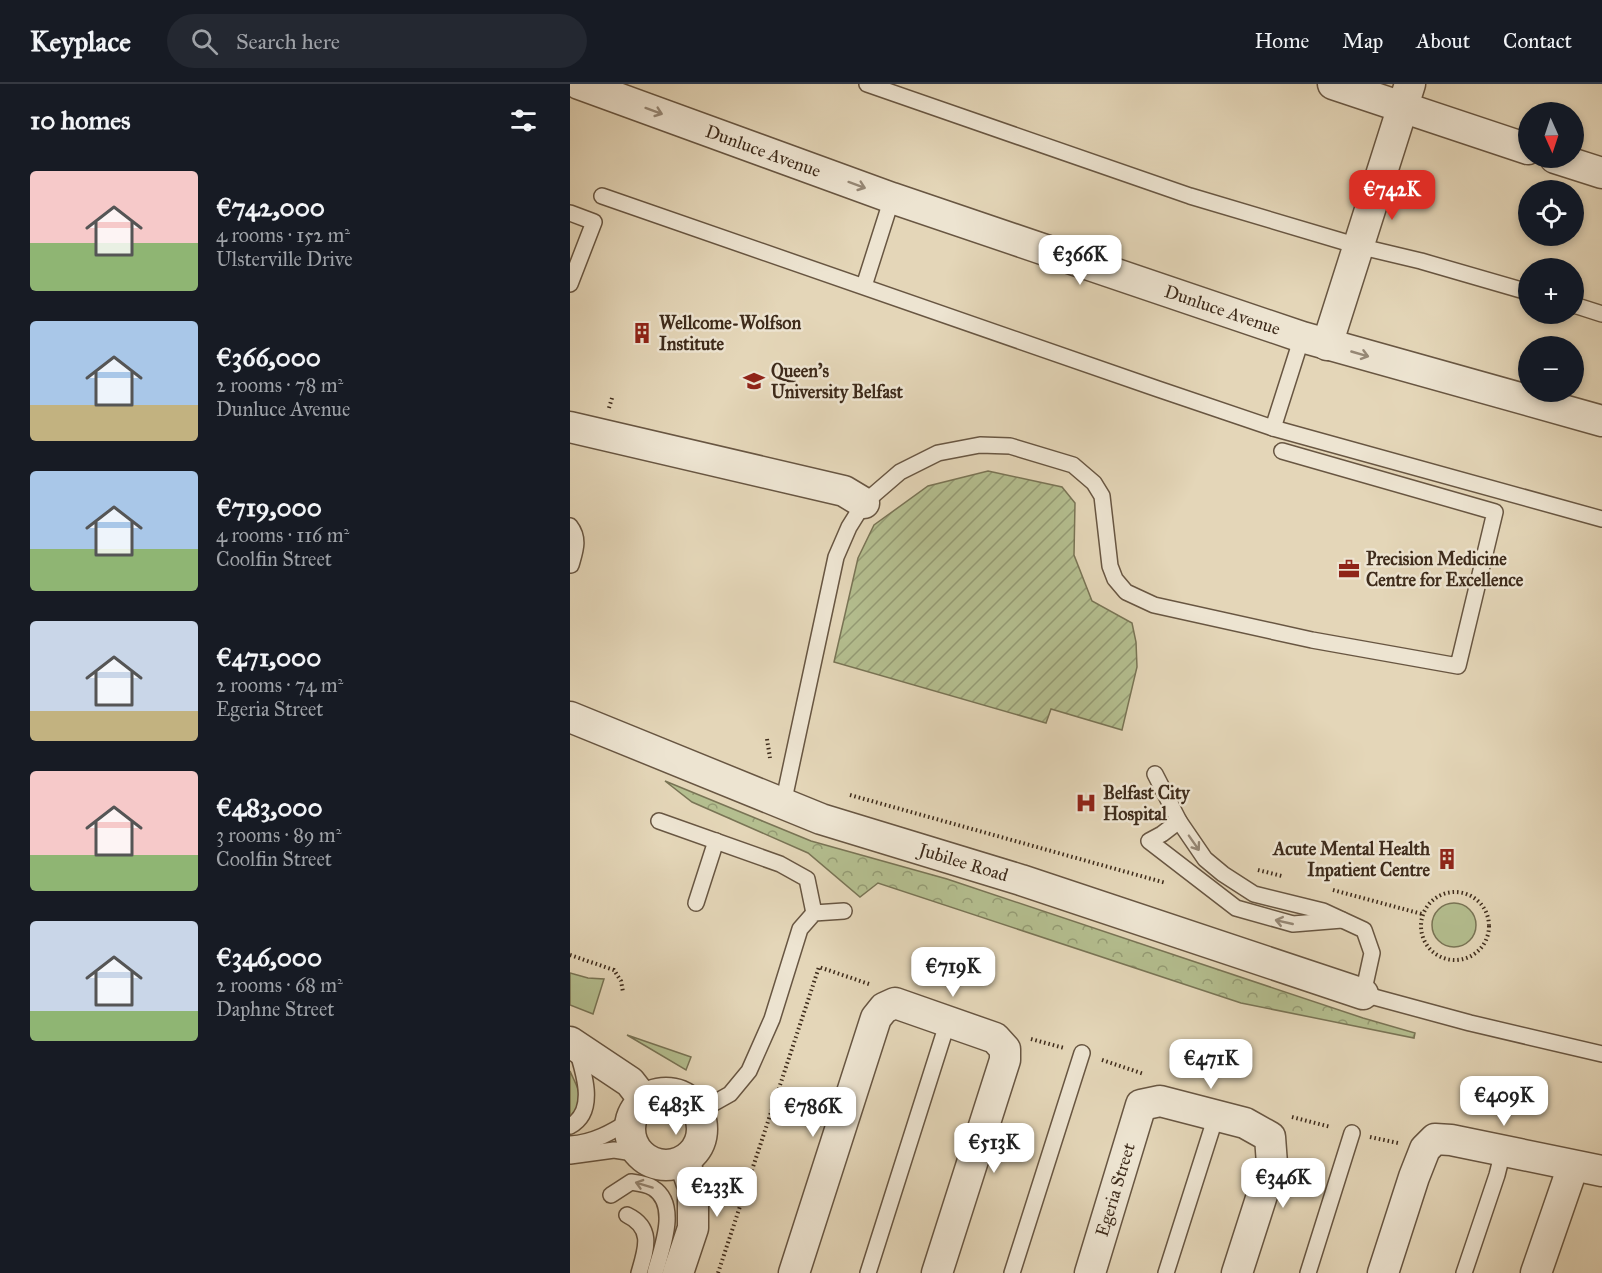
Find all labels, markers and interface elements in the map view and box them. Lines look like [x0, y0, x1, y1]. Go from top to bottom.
search box [167, 14, 587, 68]
text: Keyplace [30, 24, 131, 59]
icon: search [188, 25, 221, 58]
text: Search here [236, 28, 340, 55]
text: Home [1254, 28, 1309, 54]
text: Map [1342, 28, 1383, 54]
text: About [1416, 28, 1470, 54]
text: Contact [1503, 28, 1572, 54]
north arrow [1518, 102, 1584, 168]
map controls [1518, 102, 1584, 402]
text: 10 homes [30, 104, 131, 136]
icon: filters [507, 104, 540, 137]
one-way arrow [644, 107, 663, 118]
street label: Dunluce Avenue [703, 120, 824, 182]
pin: €742K [1350, 170, 1434, 221]
text: €742K [1363, 177, 1421, 201]
one-way arrow [847, 180, 866, 191]
button: locate [1518, 180, 1584, 246]
text: €742,000 [216, 191, 325, 223]
icon: home [78, 195, 150, 267]
text: 4 rooms · 152 m² [216, 223, 350, 247]
pin: €366K [1038, 235, 1122, 286]
text: €366K [1053, 242, 1107, 266]
text: Ulsterville Drive [216, 247, 352, 271]
button: + [1518, 258, 1584, 324]
street label: Dunluce Avenue [1162, 280, 1283, 340]
place label: Wellcome-Wolfson Institute [659, 312, 801, 355]
building icon: Wellcome-Wolfson Institute [630, 321, 654, 345]
button: − [1518, 336, 1584, 402]
text: €366,000 [216, 341, 321, 373]
icon: home [78, 345, 150, 417]
one-way arrow [1350, 349, 1369, 360]
place label: Queen's University Belfast [771, 360, 904, 404]
school or university icon: Queen's University Belfast [742, 369, 766, 393]
text: 2 rooms · 78 m² [216, 373, 343, 397]
text: Dunluce Avenue [216, 397, 350, 421]
text: €719,000 [216, 491, 322, 523]
icon: home [78, 495, 150, 567]
text: 4 rooms · 116 m² [216, 523, 349, 547]
text: Coolfin Street [216, 547, 332, 571]
place label: Precision Medicine Centre for Excellence [1366, 548, 1524, 591]
office icon: Precision Medicine Centre for Excellence [1337, 557, 1361, 581]
text: €471,000 [216, 641, 321, 673]
icon: home [78, 645, 150, 717]
text: 2 rooms · 74 m² [216, 673, 343, 697]
text: Egeria Street [216, 697, 323, 721]
place label: Belfast City Hospital [1103, 782, 1191, 826]
text: €483,000 [216, 791, 323, 823]
hospital icon: Belfast City Hospital [1074, 791, 1098, 815]
icon: home [78, 795, 150, 867]
text: 3 rooms · 89 m² [216, 823, 341, 847]
one-way arrow [1188, 834, 1200, 851]
street label: Jubilee Road [914, 838, 1011, 886]
place label: Acute Mental Health Inpatient Centre [1272, 838, 1431, 882]
text: Coolfin Street [216, 847, 332, 871]
building icon: Acute Mental Health Inpatient Centre [1435, 847, 1459, 871]
one-way arrow [1275, 916, 1294, 927]
text: €346,000 [216, 941, 322, 973]
icon: home [78, 945, 150, 1017]
pin: €719K [911, 947, 995, 998]
text: €719K [925, 954, 981, 978]
text: 2 rooms · 68 m² [216, 973, 343, 997]
text: Daphne Street [216, 997, 334, 1021]
pin: €471K [1169, 1039, 1253, 1090]
text: €471K [1183, 1046, 1239, 1070]
pin: €409K [1462, 1076, 1546, 1127]
text: €409K [1474, 1083, 1534, 1107]
pin: €483K [634, 1085, 718, 1136]
pin: €786K [771, 1087, 855, 1138]
text: €483K [648, 1092, 704, 1116]
text: €786K [784, 1094, 842, 1118]
pin: €513K [952, 1123, 1036, 1174]
text: €513K [968, 1130, 1020, 1154]
street label: Egeria Street [1091, 1140, 1140, 1239]
pin: €346K [1241, 1158, 1325, 1209]
text: €346K [1255, 1165, 1311, 1189]
pin: €233K [675, 1167, 759, 1218]
text: €233K [691, 1174, 743, 1198]
one-way arrow [635, 1179, 654, 1190]

